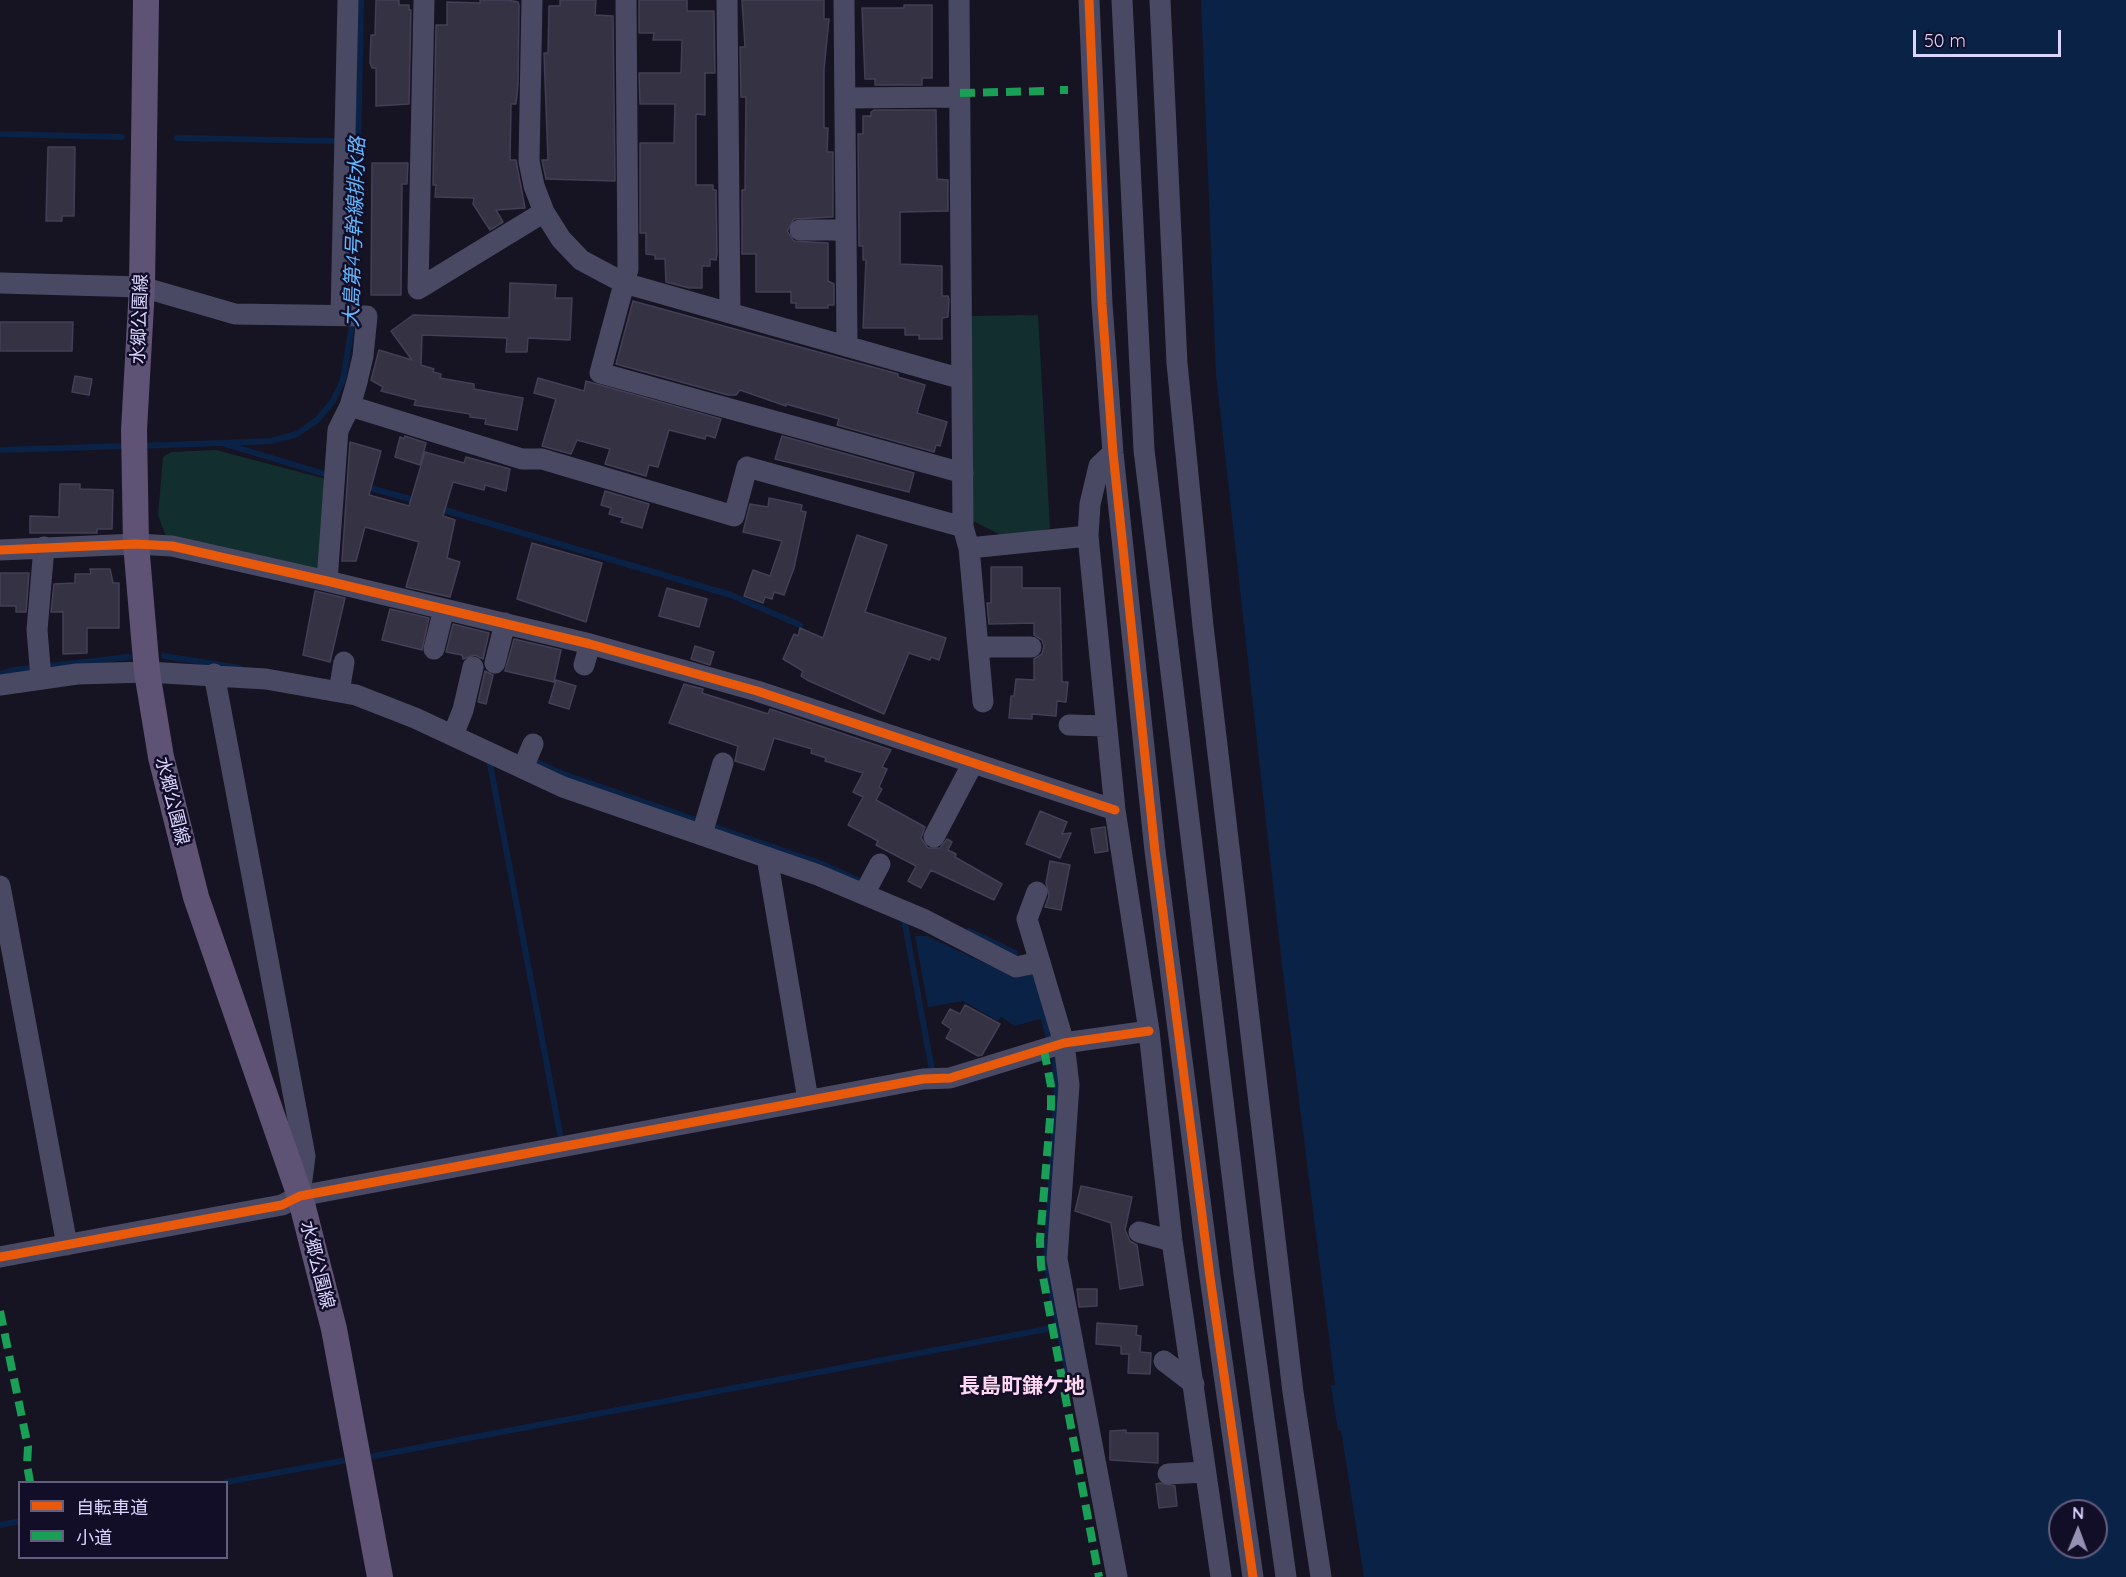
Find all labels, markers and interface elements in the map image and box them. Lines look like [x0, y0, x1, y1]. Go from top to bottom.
scale bar [1916, 18, 2064, 56]
text: 50 m [1924, 29, 1966, 52]
water label: 大島第4号幹線排水路 [340, 136, 370, 328]
street label: 水郷公園線 [128, 274, 152, 364]
street label: 水郷公園線 [151, 755, 193, 847]
street label: 水郷公園線 [296, 1219, 338, 1311]
district label: 長島町鎌ケ地 [959, 1374, 1085, 1400]
legend [18, 1481, 228, 1559]
text: 自転車道 [76, 1496, 148, 1519]
north arrow [2048, 1499, 2108, 1559]
text: N [2072, 1503, 2084, 1523]
text: 小道 [76, 1526, 112, 1549]

